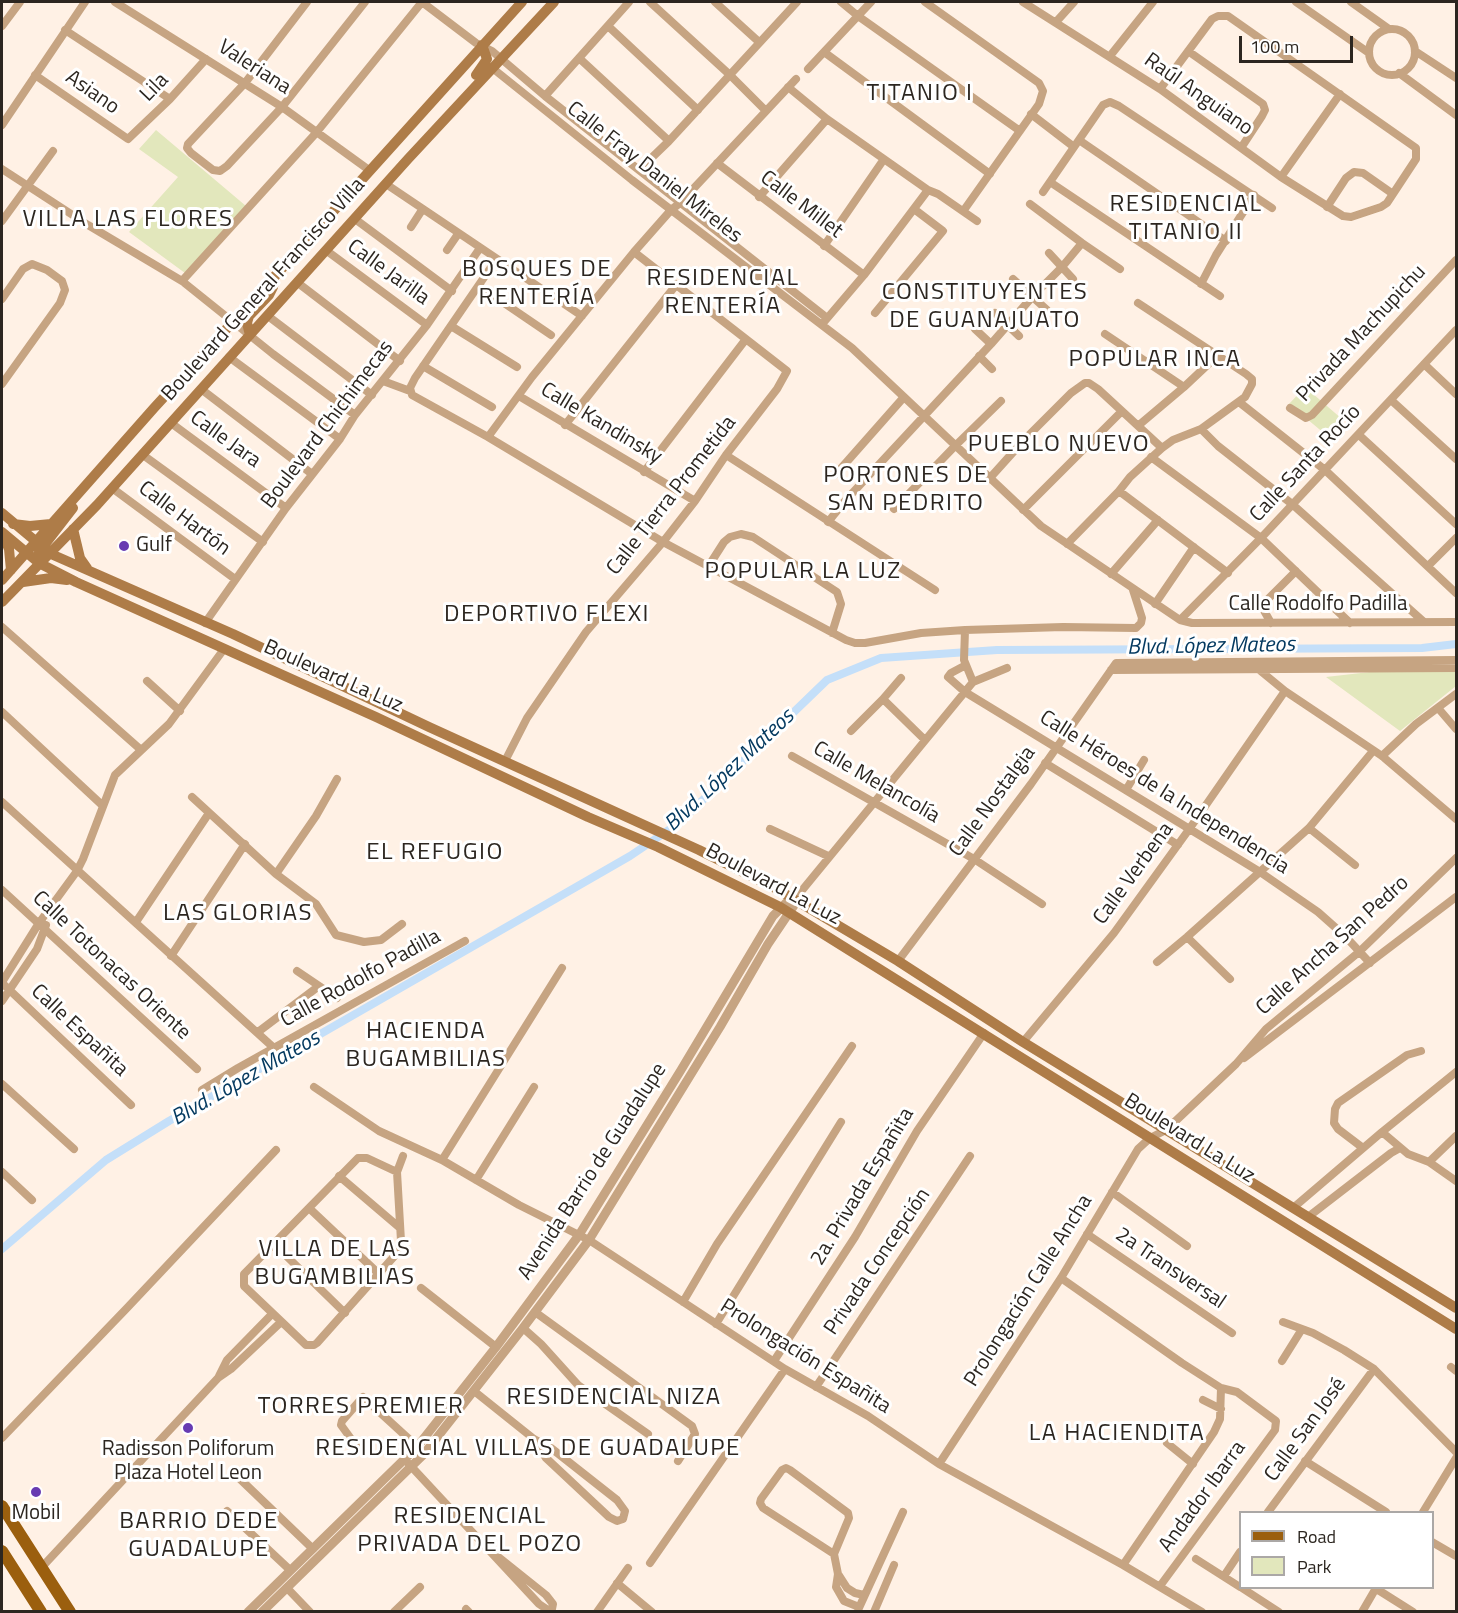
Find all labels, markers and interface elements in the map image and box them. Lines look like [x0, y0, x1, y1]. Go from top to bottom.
scale bar [1242, 24, 1356, 62]
text: 100 m [1250, 33, 1299, 60]
street label: Valeriana [213, 35, 295, 101]
street label: Raúl Anguiano [1139, 48, 1257, 142]
street label: Asiano [60, 66, 124, 120]
street label: Lila [136, 68, 174, 108]
district label: TITANIO I [867, 80, 973, 108]
street label: Calle Fray Daniel Mireles [562, 97, 746, 249]
street label: Calle Millet [755, 166, 847, 244]
street label: Boulevard General Francisco Villa [157, 173, 371, 407]
district label: RESIDENCIAL TITANIO II [1109, 191, 1263, 247]
district label: VILLA LAS FLORES [23, 206, 233, 234]
street label: Calle Jarilla [342, 235, 434, 311]
district label: BOSQUES DE RENTERÍA [462, 256, 612, 312]
street label: Privada Machupichu [1292, 260, 1432, 408]
district label: RESIDENCIAL RENTERÍA [646, 265, 800, 321]
district label: CONSTITUYENTES DE GUANAJUATO [882, 279, 1088, 335]
street label: Boulevard Chichimecas [257, 336, 399, 514]
district label: POPULAR INCA [1068, 346, 1242, 374]
street label: Calle Kandinsky [536, 378, 666, 470]
street label: Calle Santa Rocío [1245, 400, 1367, 528]
street label: Calle Jara [185, 406, 265, 474]
street label: Calle Tierra Prometida [602, 411, 742, 581]
district label: PUEBLO NUEVO [968, 431, 1150, 459]
district label: PORTONES DE SAN PEDRITO [823, 462, 989, 518]
street label: Calle Hartón [133, 476, 235, 562]
place label: Gulf [136, 533, 172, 559]
marker: Gulf [117, 539, 131, 553]
district label: POPULAR LA LUZ [704, 558, 902, 586]
street label: Calle Rodolfo Padilla [1228, 592, 1408, 618]
district label: DEPORTIVO FLEXI [444, 601, 650, 629]
water label: Blvd. López Mateos [1127, 632, 1295, 662]
street label: Boulevard La Luz [260, 635, 406, 719]
water label: Blvd. López Mateos [660, 704, 800, 838]
street label: Calle Héroes de la Independencia [1035, 706, 1293, 880]
street label: Calle Melancolía [808, 737, 944, 829]
street label: Calle Nostalgia [944, 742, 1042, 862]
street label: Calle Verbena [1089, 818, 1179, 930]
district label: EL REFUGIO [366, 839, 504, 867]
street label: Boulevard La Luz [701, 839, 845, 931]
street label: Calle Ancha San Pedro [1252, 871, 1414, 1021]
street label: Calle Totonacas Oriente [27, 886, 195, 1046]
district label: LAS GLORIAS [163, 900, 313, 928]
street label: Calle Rodolfo Padilla [277, 925, 445, 1033]
street label: Calle Españita [25, 980, 133, 1082]
district label: HACIENDA BUGAMBILIAS [345, 1018, 507, 1074]
water label: Blvd. López Mateos [167, 1026, 325, 1132]
street label: Avenida Barrio de Guadalupe [513, 1059, 673, 1285]
street label: Boulevard La Luz [1119, 1089, 1259, 1189]
street label: 2a. Privada Españita [806, 1104, 920, 1270]
street label: Privada Concepción [820, 1184, 936, 1340]
street label: Prolongación Calle Ancha [960, 1190, 1098, 1392]
street label: 2a Transversal [1110, 1223, 1230, 1315]
district label: VILLA DE LAS BUGAMBILIAS [254, 1236, 416, 1292]
street label: Prolongación Españita [715, 1294, 895, 1420]
street label: Calle San José [1260, 1373, 1352, 1487]
district label: RESIDENCIAL NIZA [506, 1384, 722, 1412]
district label: TORRES PREMIER [258, 1393, 464, 1421]
district label: LA HACIENDITA [1029, 1420, 1205, 1448]
marker: Radisson Poliforum Plaza Hotel Leon [181, 1421, 195, 1435]
district label: RESIDENCIAL VILLAS DE GUADALUPE [315, 1435, 741, 1463]
street label: Andador Ibarra [1154, 1436, 1252, 1558]
place label: Radisson Poliforum Plaza Hotel Leon [102, 1437, 274, 1487]
marker: Mobil [29, 1485, 43, 1499]
place label: Mobil [11, 1501, 61, 1527]
district label: RESIDENCIAL PRIVADA DEL POZO [357, 1503, 583, 1559]
district label: BARRIO DEDE GUADALUPE [119, 1508, 279, 1564]
legend [1239, 1511, 1434, 1589]
text: Road [1297, 1523, 1336, 1550]
text: Park [1297, 1553, 1331, 1580]

